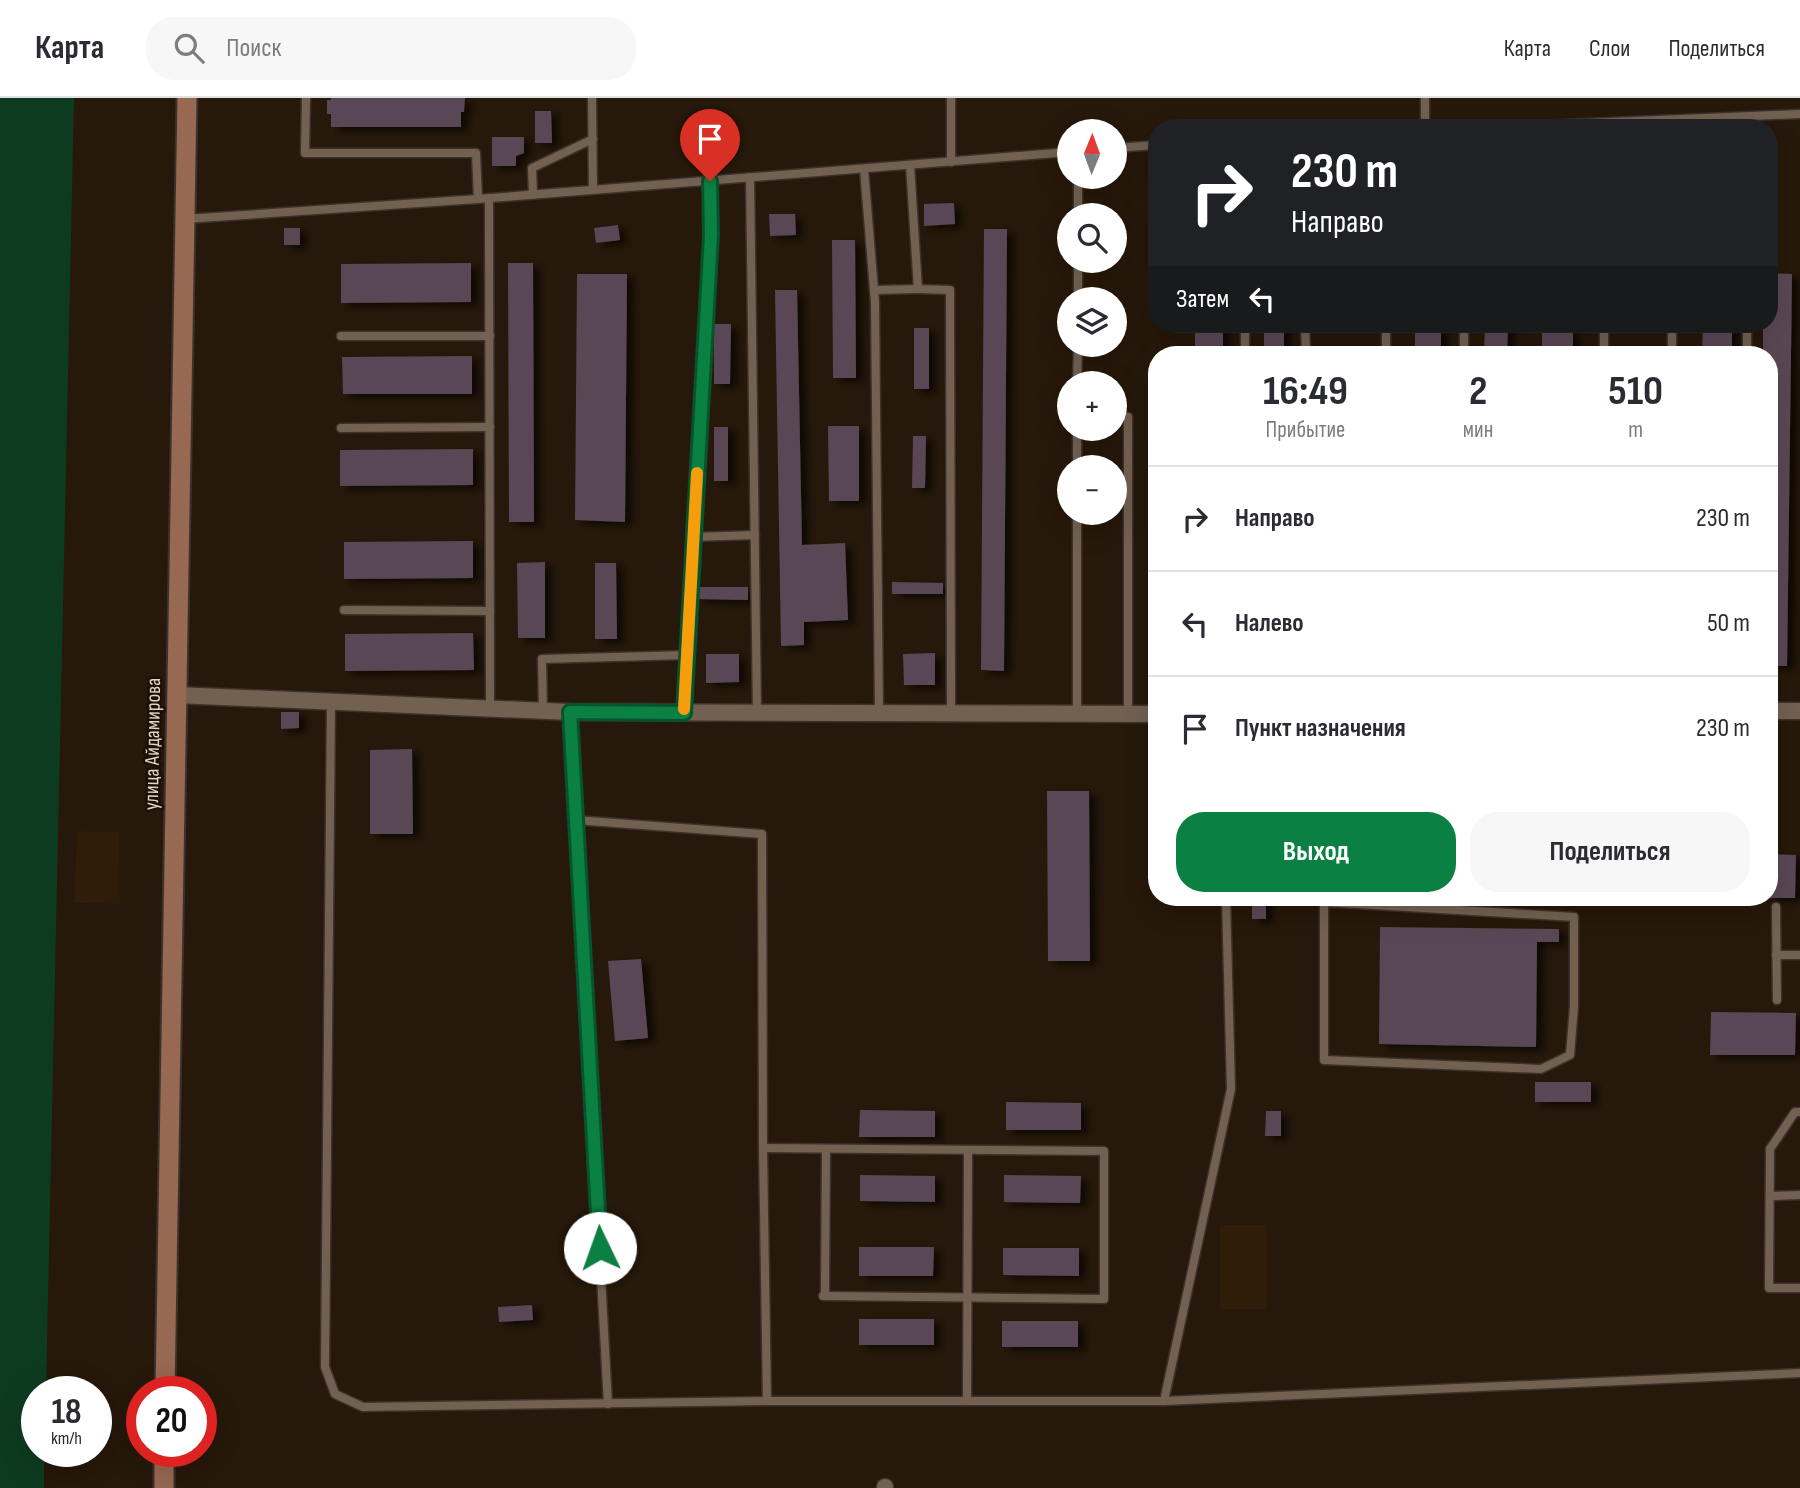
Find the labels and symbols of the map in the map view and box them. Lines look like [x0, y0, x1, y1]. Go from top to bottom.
pin [680, 109, 740, 181]
north arrow [1057, 119, 1127, 189]
street label: улица Айдамирова [139, 678, 166, 810]
position arrow [563, 1211, 637, 1285]
speed limit sign: 20 [126, 1376, 217, 1467]

